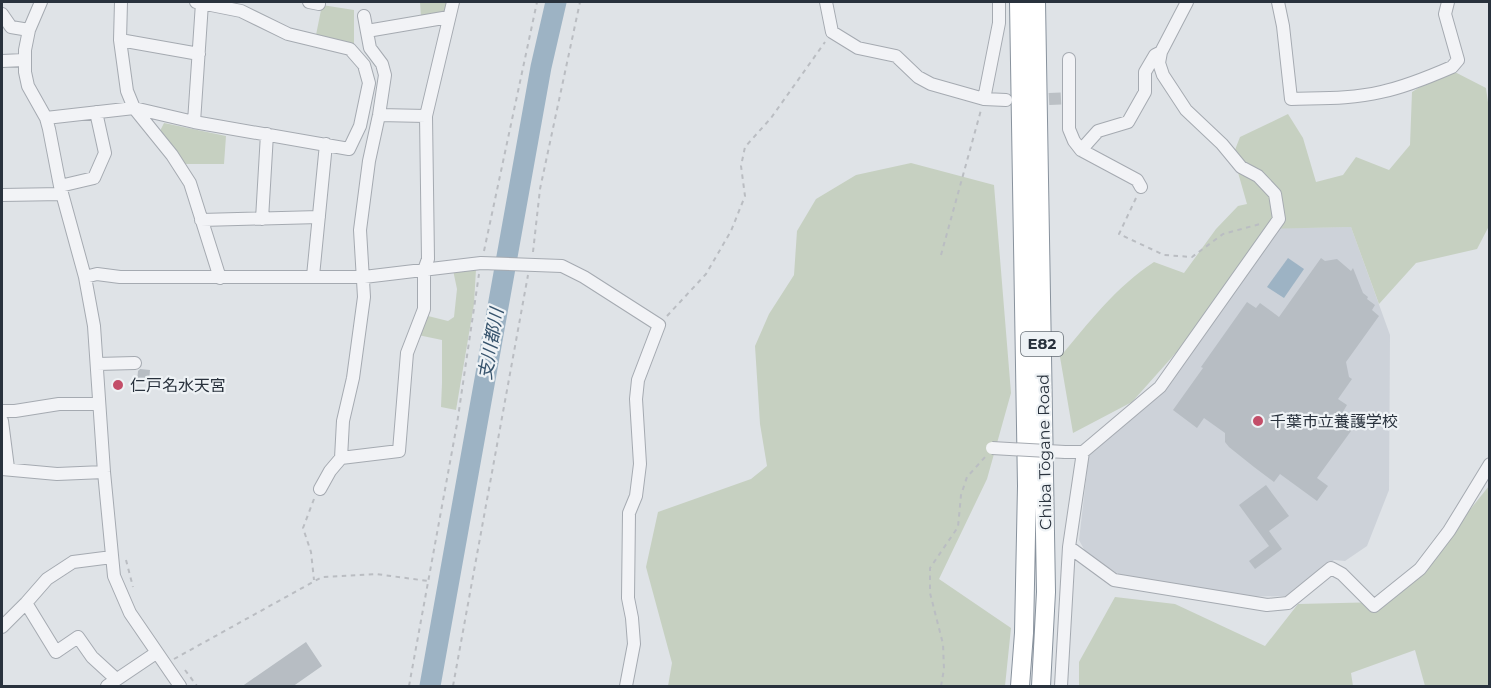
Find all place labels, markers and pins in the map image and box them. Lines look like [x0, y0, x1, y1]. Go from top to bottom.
place label: 仁戸名水天宮 [130, 376, 226, 395]
marker: 仁戸名水天宮 [111, 378, 125, 392]
place label: 千葉市立養護学校 [1270, 412, 1398, 431]
marker: 千葉市立養護学校 [1251, 414, 1265, 428]

